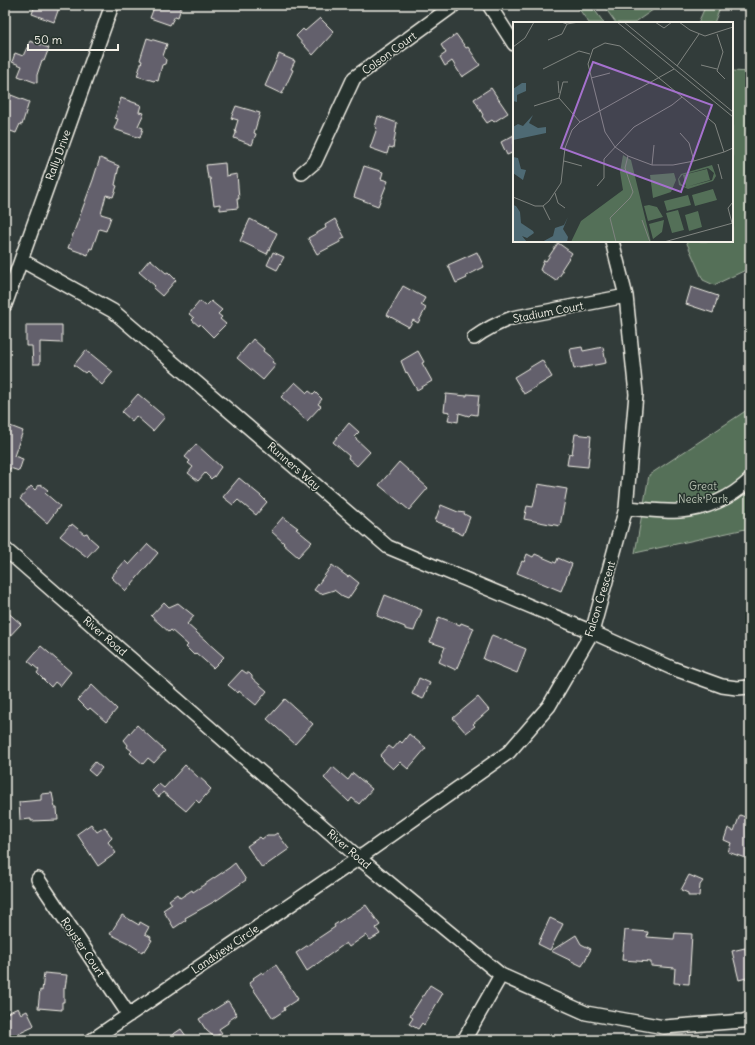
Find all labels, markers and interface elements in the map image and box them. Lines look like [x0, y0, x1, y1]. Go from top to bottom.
inset map [513, 22, 733, 242]
scale bar [28, 26, 118, 52]
street label: Colson Court [359, 28, 419, 77]
text: 50 m [34, 32, 63, 47]
street label: Rally Drive [42, 128, 74, 182]
street label: Stadium Court [512, 298, 585, 326]
street label: Runners Way [264, 439, 324, 493]
park label: Great Neck Park [678, 479, 728, 506]
street label: Falcon Crescent [582, 559, 618, 639]
street label: River Road [80, 613, 130, 659]
street label: River Road [324, 826, 374, 872]
street label: Royster Court [58, 915, 108, 980]
street label: Landview Circle [189, 921, 261, 977]

